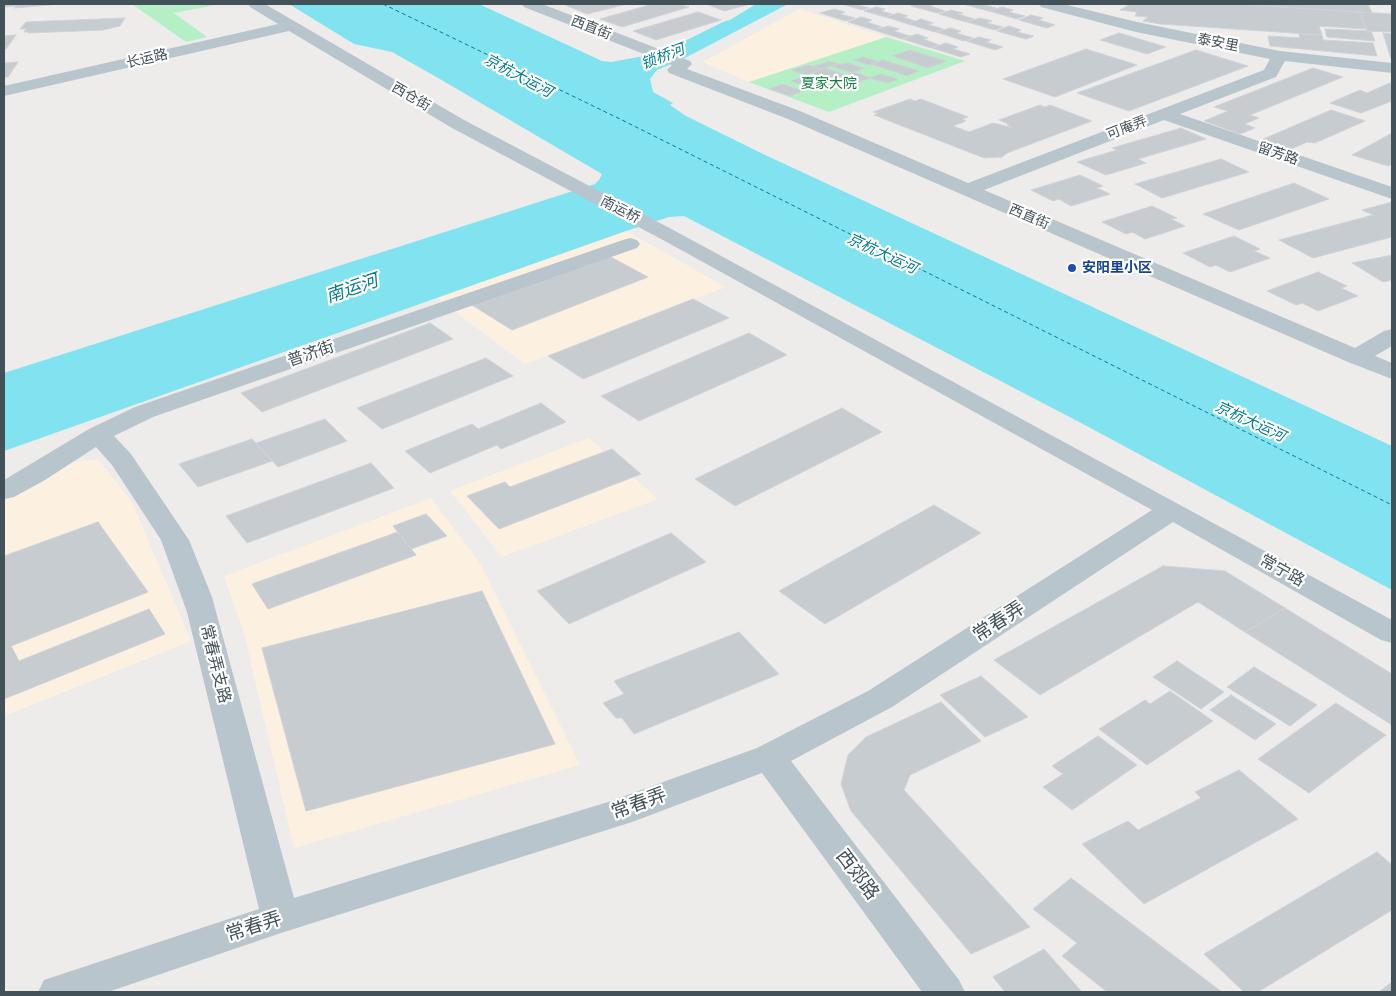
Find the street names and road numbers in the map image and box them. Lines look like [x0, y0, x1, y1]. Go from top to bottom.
street label: 西直街 [568, 13, 614, 43]
street label: 泰安里 [1196, 31, 1240, 55]
street label: 长运路 [125, 46, 169, 72]
street label: 西仓街 [389, 79, 433, 115]
street label: 可庵弄 [1104, 113, 1150, 143]
street label: 留芳路 [1255, 139, 1301, 169]
street label: 南运桥 [597, 193, 643, 227]
street label: 西直街 [1006, 201, 1052, 233]
street label: 普济街 [285, 337, 337, 371]
street label: 常宁路 [1256, 551, 1308, 591]
street label: 常春弄 [969, 597, 1029, 647]
street label: 常春弄支路 [196, 623, 234, 705]
street label: 常春弄 [608, 784, 670, 824]
street label: 西郊路 [831, 845, 883, 905]
street label: 常春弄 [223, 907, 285, 947]

